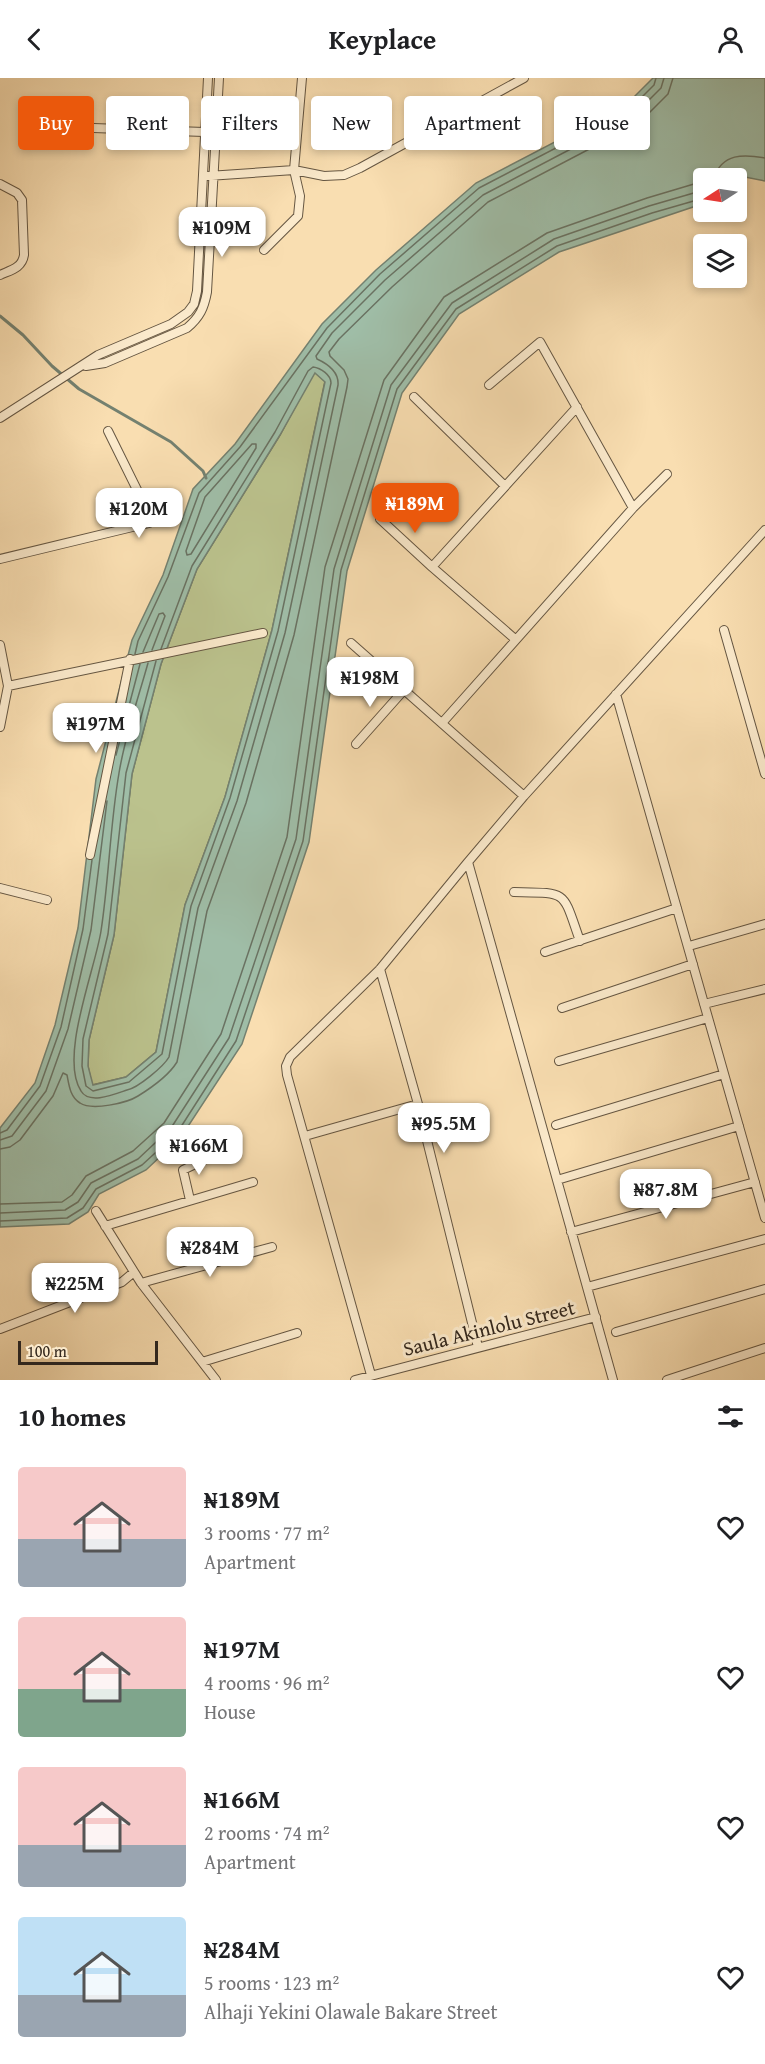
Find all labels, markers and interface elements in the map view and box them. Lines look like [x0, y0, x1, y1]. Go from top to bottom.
text: Keyplace [329, 19, 436, 59]
icon: back [18, 23, 51, 56]
icon: person [714, 23, 747, 56]
chip: Buy [18, 96, 94, 150]
chip: Rent [106, 96, 189, 150]
chip: Filters [201, 96, 299, 150]
chip: New [311, 96, 392, 150]
chip: Apartment [404, 96, 542, 150]
chip: House [554, 96, 650, 150]
north arrow [693, 168, 747, 222]
map controls [693, 168, 747, 288]
pin: ₦109M [180, 207, 264, 258]
text: ₦109M [193, 212, 251, 241]
button: layers [693, 234, 747, 288]
pin: ₦189M [373, 483, 457, 534]
pin: ₦120M [97, 488, 181, 539]
text: ₦189M [386, 488, 444, 517]
text: ₦120M [110, 493, 168, 522]
pin: ₦198M [328, 657, 412, 708]
text: ₦198M [341, 662, 399, 691]
pin: ₦197M [54, 703, 138, 754]
text: ₦197M [67, 708, 125, 737]
pin: ₦95.5M [395, 1103, 493, 1154]
text: ₦95.5M [412, 1108, 476, 1137]
pin: ₦166M [157, 1125, 241, 1176]
text: ₦166M [170, 1130, 228, 1159]
pin: ₦87.8M [617, 1169, 715, 1220]
text: ₦87.8M [634, 1174, 698, 1203]
pin: ₦284M [168, 1227, 252, 1278]
text: ₦284M [181, 1232, 239, 1261]
pin: ₦225M [33, 1263, 117, 1314]
text: ₦225M [46, 1268, 104, 1297]
street label: Saula Akinlolu Street [400, 1292, 578, 1363]
scale bar [18, 1338, 158, 1366]
text: 100 m [27, 1339, 67, 1363]
text: 10 homes [18, 1397, 126, 1436]
icon: filters [714, 1400, 747, 1433]
text: ₦189M [204, 1479, 280, 1518]
icon: home [66, 1491, 138, 1563]
icon: heart [714, 1511, 747, 1544]
text: 3 rooms · 77 m² [204, 1518, 330, 1547]
text: Apartment [204, 1547, 296, 1576]
text: ₦197M [204, 1629, 280, 1668]
icon: home [66, 1641, 138, 1713]
icon: heart [714, 1661, 747, 1694]
text: 4 rooms · 96 m² [204, 1668, 330, 1697]
text: House [204, 1697, 256, 1726]
text: ₦166M [204, 1779, 280, 1818]
icon: home [66, 1791, 138, 1863]
icon: heart [714, 1811, 747, 1844]
text: 2 rooms · 74 m² [204, 1818, 330, 1847]
text: Apartment [204, 1847, 296, 1876]
text: ₦284M [204, 1929, 280, 1968]
icon: home [66, 1941, 138, 2013]
icon: heart [714, 1961, 747, 1994]
text: 5 rooms · 123 m² [204, 1968, 339, 1997]
text: Alhaji Yekini Olawale Bakare Street [204, 1997, 497, 2026]

